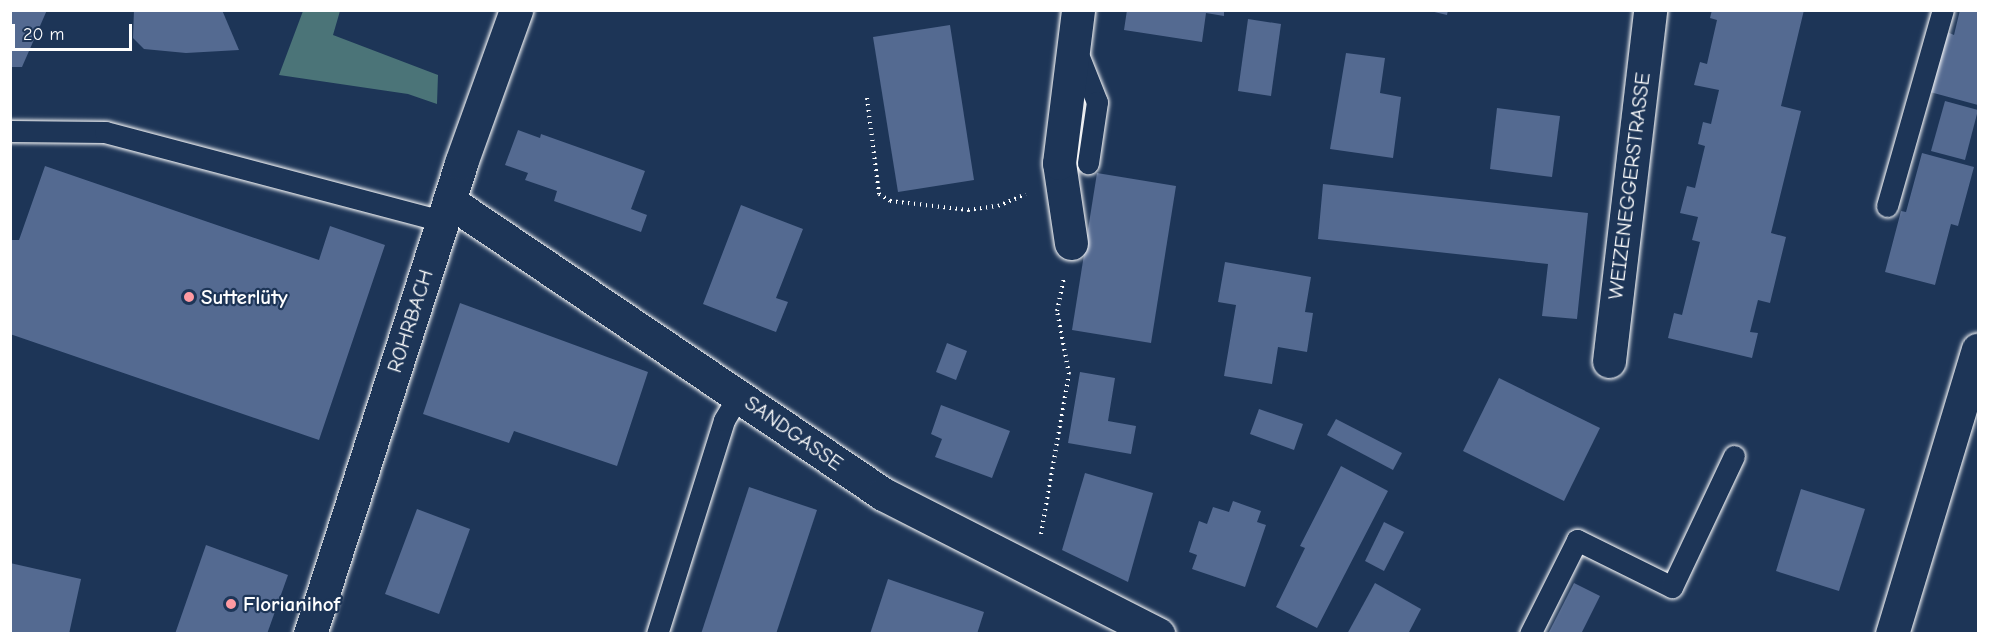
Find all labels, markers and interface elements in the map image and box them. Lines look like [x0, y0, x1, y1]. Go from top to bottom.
scale bar [15, 12, 135, 50]
text: 20 m [23, 24, 64, 45]
street label: WEIZENEGGERSTRASSE [1603, 71, 1655, 301]
street label: ROHRBACH [381, 266, 439, 376]
place label: Sutterlüty [201, 284, 288, 310]
marker: Sutterlüty [182, 290, 196, 304]
street label: SANDGASSE [740, 390, 848, 476]
place label: Florianihof [243, 591, 340, 617]
marker: Florianihof [224, 597, 238, 611]

